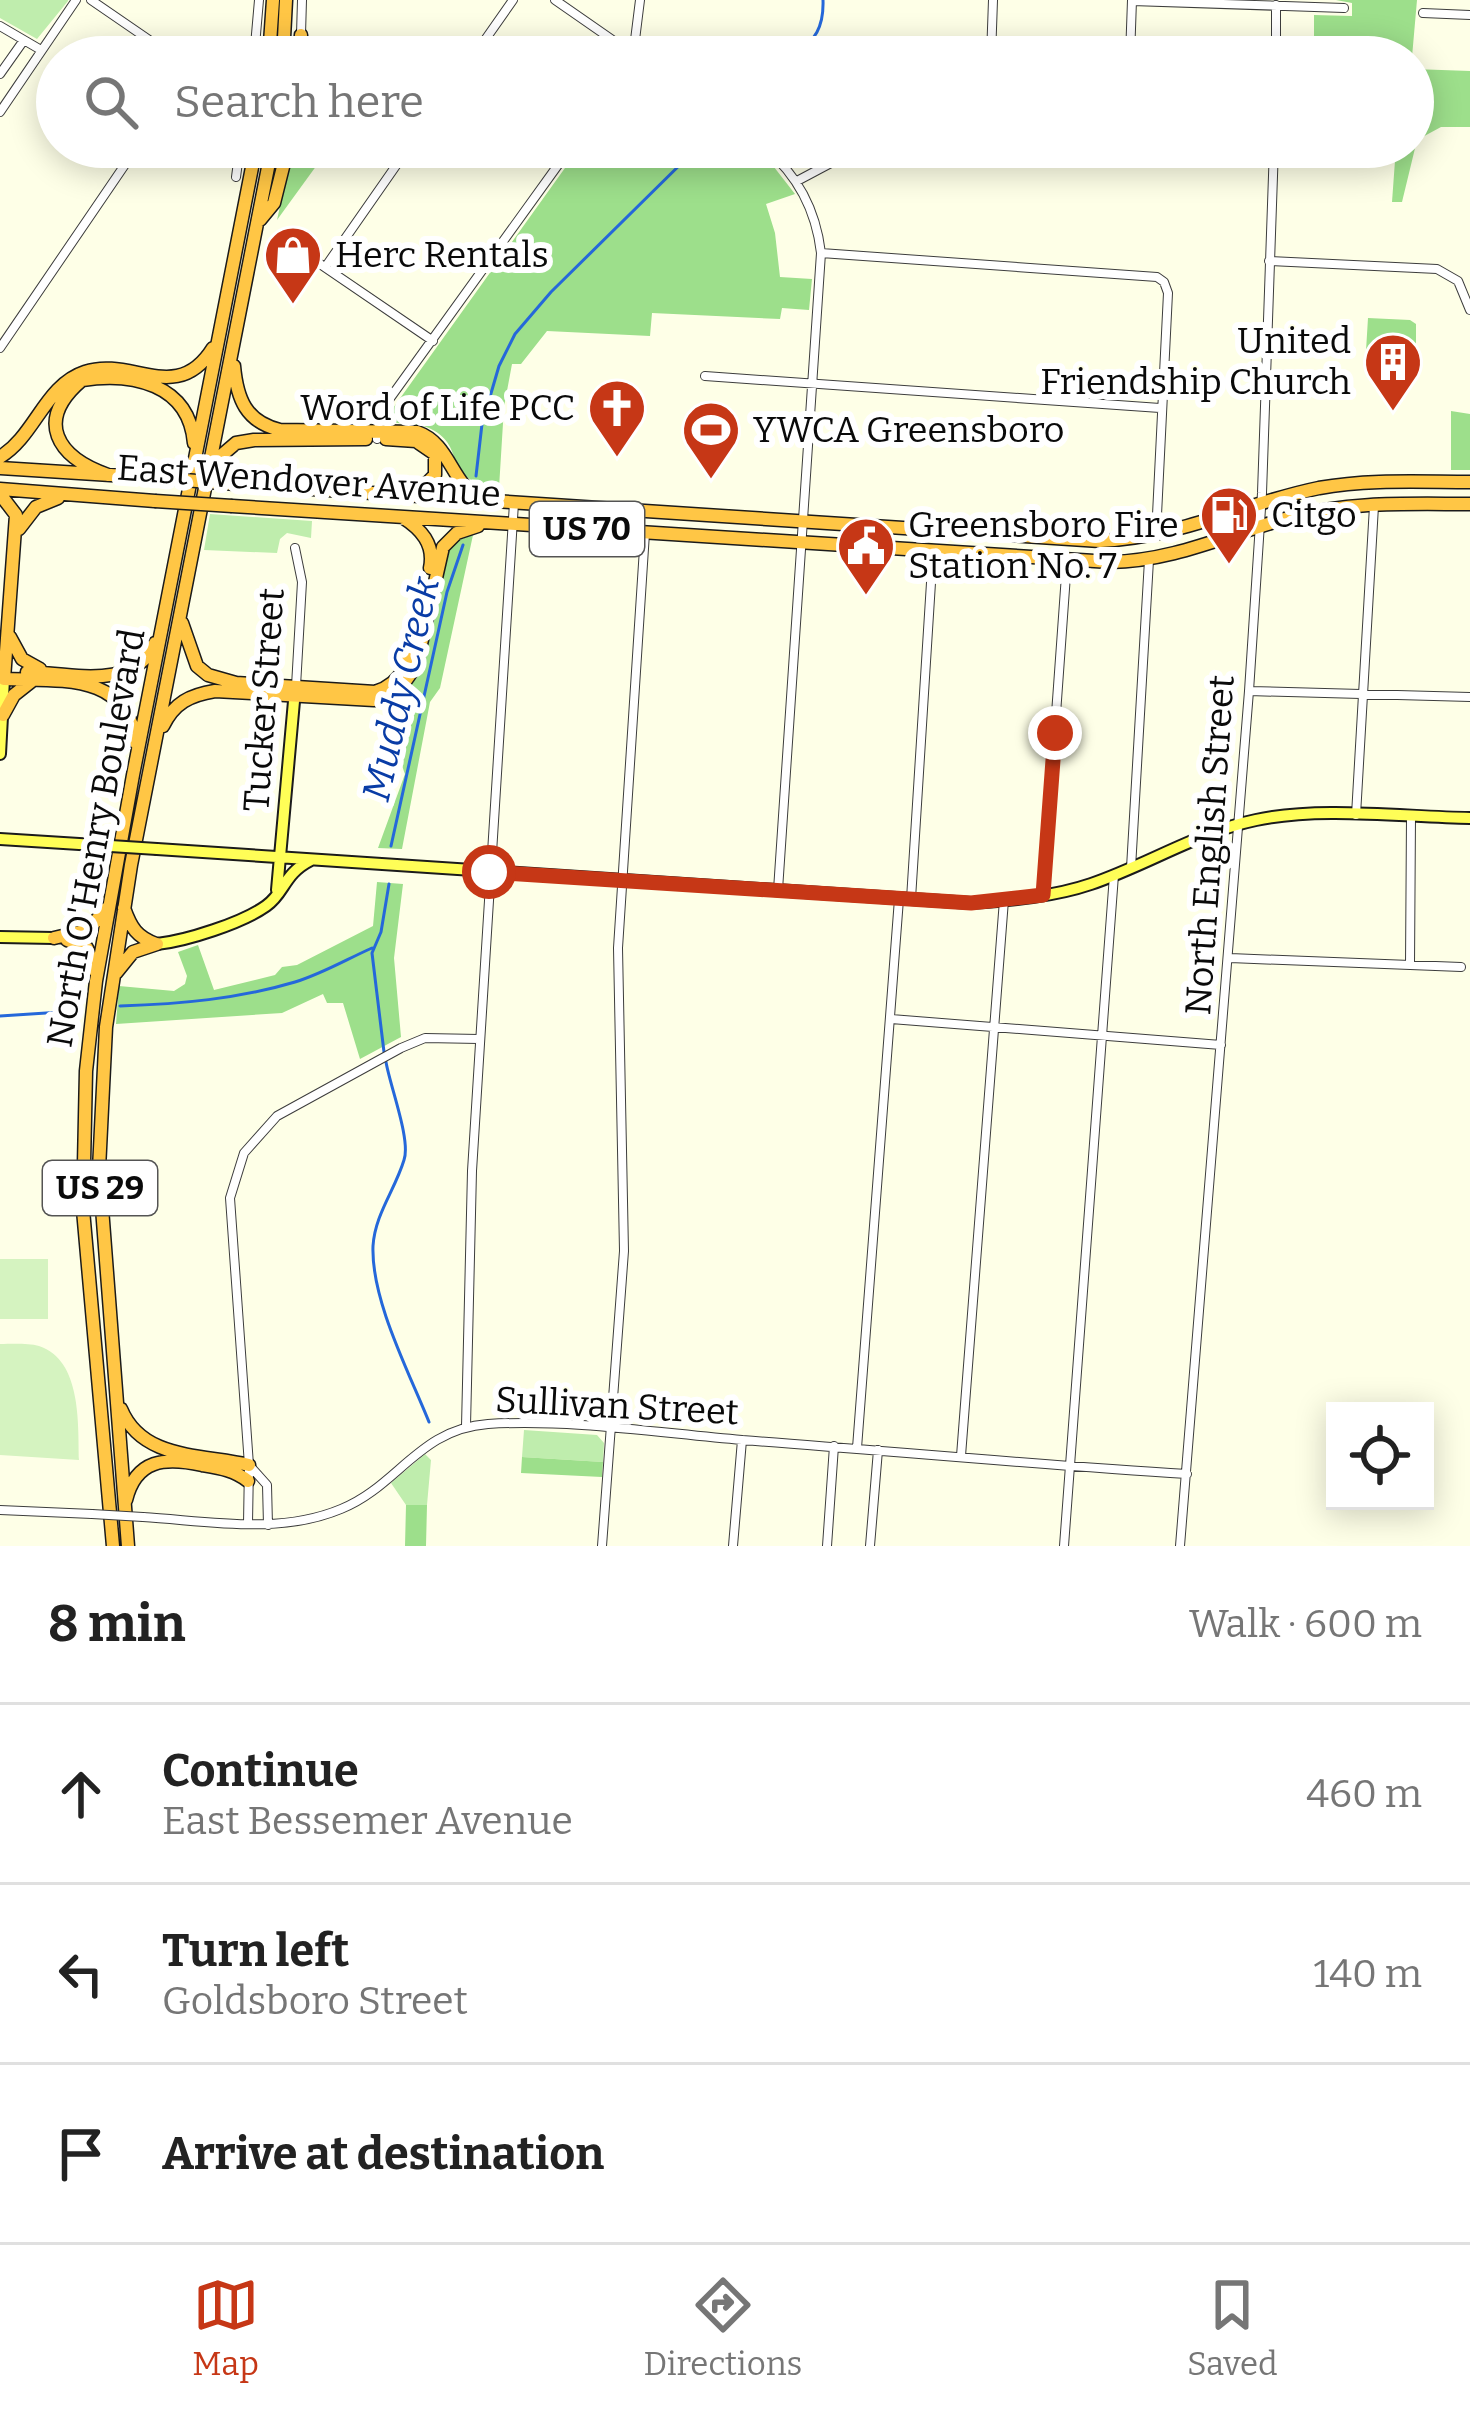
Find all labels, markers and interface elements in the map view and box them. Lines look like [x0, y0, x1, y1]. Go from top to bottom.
search box [36, 36, 1434, 168]
icon: search [78, 69, 144, 135]
text: Search here [174, 75, 424, 129]
shop icon: Herc Rentals [262, 224, 324, 306]
place label: Herc Rentals [335, 233, 549, 277]
place label: United Friendship Church [1040, 319, 1351, 404]
building icon: United Friendship Church [1362, 331, 1424, 413]
church icon: Word of Life PCC [586, 377, 648, 459]
place label: Word of Life PCC [300, 386, 575, 430]
sports icon: YWCA Greensboro [680, 399, 742, 481]
place label: YWCA Greensboro [753, 408, 1064, 452]
street label: East Wendover Avenue [116, 446, 502, 516]
fuel station icon: Citgo [1198, 484, 1260, 566]
place label: Citgo [1271, 493, 1357, 537]
road number: US 70 [530, 502, 644, 556]
place label: Greensboro Fire Station No. 7 [908, 503, 1179, 588]
public building icon: Greensboro Fire Station No. 7 [835, 515, 897, 597]
water label: Muddy Creek [353, 572, 449, 805]
street label: Tucker Street [234, 587, 294, 813]
street label: North O'Henry Boulevard [38, 625, 154, 1051]
street label: North English Street [1176, 673, 1244, 1017]
route end [1028, 706, 1082, 760]
route start [462, 845, 516, 899]
road number: US 29 [43, 1161, 157, 1215]
street label: Sullivan Street [494, 1378, 740, 1434]
map controls [1326, 1402, 1434, 1510]
button: locate [1326, 1402, 1434, 1510]
text: 8 min [48, 1593, 186, 1655]
text: Walk · 600 m [1189, 1601, 1422, 1647]
text: Continue [162, 1744, 359, 1798]
icon: ahead [48, 1761, 114, 1827]
text: 460 m [1306, 1771, 1422, 1817]
text: East Bessemer Avenue [162, 1798, 573, 1844]
text: Turn left [162, 1924, 349, 1978]
icon: left [48, 1941, 114, 2007]
text: 140 m [1313, 1951, 1422, 1997]
text: Goldsboro Street [162, 1978, 468, 2024]
icon: arrive [48, 2121, 114, 2187]
text: Arrive at destination [162, 2127, 604, 2181]
tab: Map [192, 2272, 259, 2384]
tab: Directions [644, 2272, 802, 2384]
tab: Saved [1187, 2272, 1278, 2384]

